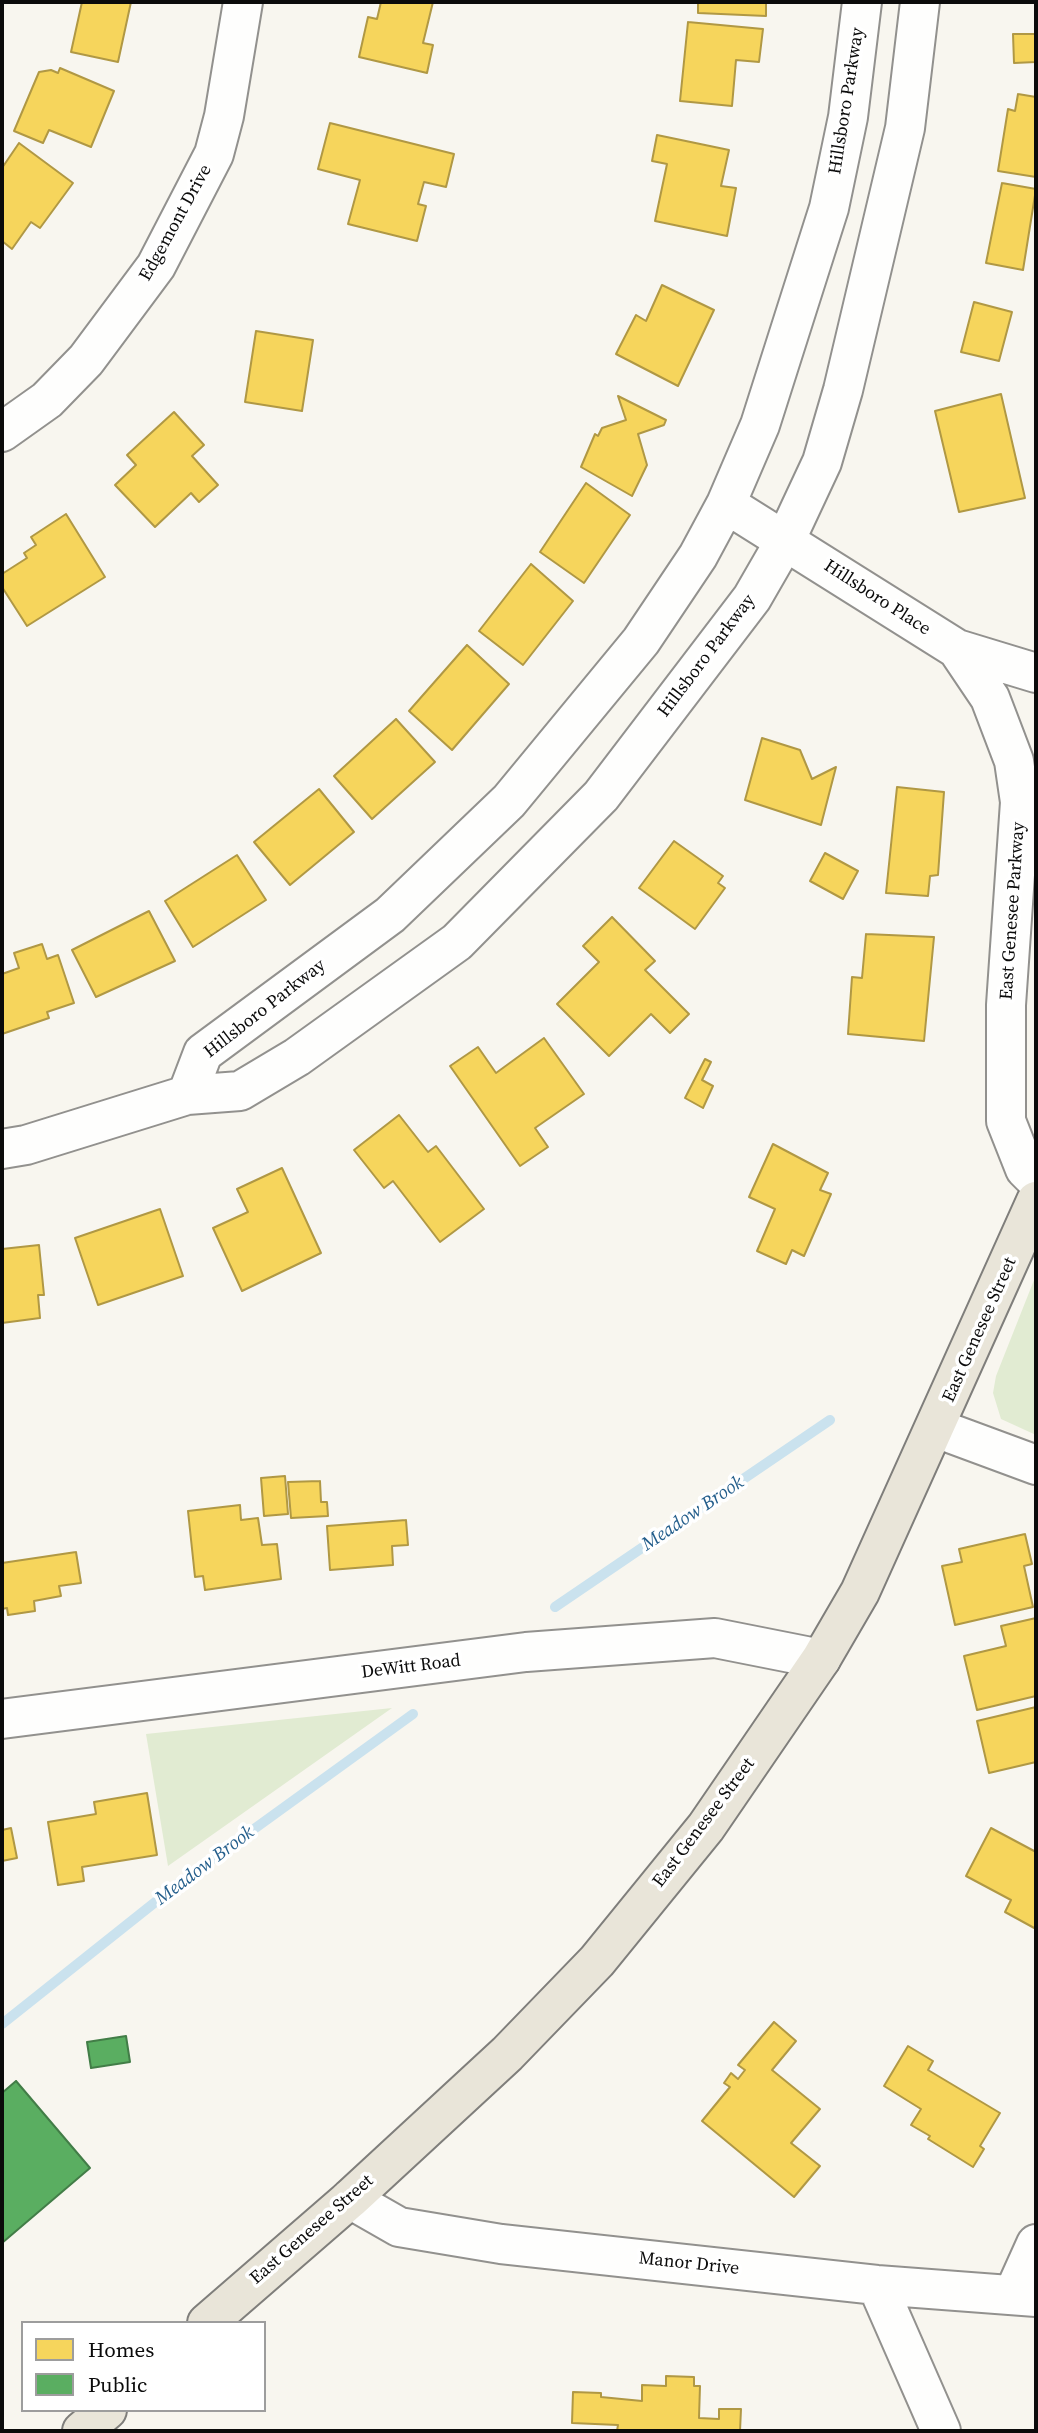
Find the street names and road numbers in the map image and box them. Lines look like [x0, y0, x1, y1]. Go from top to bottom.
street label: Hillsboro Parkway [825, 26, 869, 176]
street label: Edgemont Drive [135, 161, 217, 285]
street label: Hillsboro Place [820, 556, 934, 640]
street label: Hillsboro Parkway [654, 590, 760, 722]
street label: East Genesee Parkway [996, 821, 1030, 1001]
street label: Hillsboro Parkway [200, 955, 330, 1063]
street label: East Genesee Street [938, 1254, 1022, 1406]
street label: DeWitt Road [360, 1650, 462, 1684]
street label: East Genesee Street [648, 1754, 760, 1892]
street label: East Genesee Street [246, 2171, 378, 2289]
street label: Manor Drive [638, 2248, 740, 2280]

